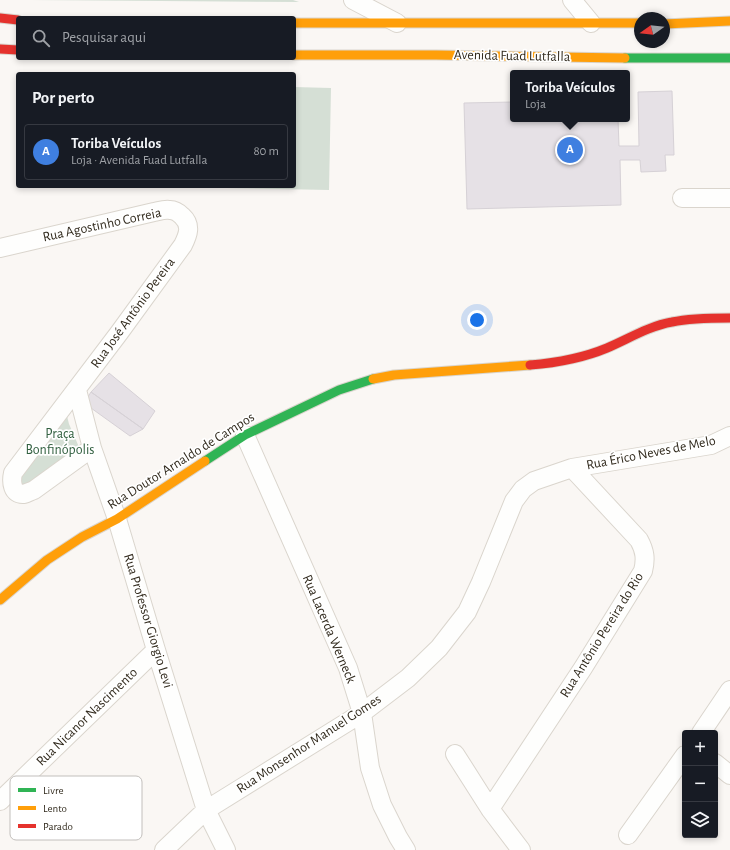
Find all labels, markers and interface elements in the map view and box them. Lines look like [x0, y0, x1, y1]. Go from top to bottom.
north arrow [634, 12, 670, 48]
search box [16, 16, 296, 60]
icon: search [30, 27, 52, 49]
text: Pesquisar aqui [62, 30, 146, 45]
street label: Avenida Fuad Lutfalla [454, 48, 571, 64]
popup [510, 70, 630, 122]
text: Toriba Veículos [525, 80, 615, 95]
text: Por perto [32, 89, 95, 106]
text: Loja [525, 98, 546, 111]
pin: A [557, 135, 583, 165]
text: Toriba Veículos [71, 136, 161, 151]
text: A [42, 145, 50, 158]
text: 80 m [253, 145, 279, 158]
text: Loja · Avenida Fuad Lutfalla [71, 154, 208, 167]
street label: Rua Agostinho Correia [41, 205, 163, 244]
street label: Rua José Antônio Pereira [88, 255, 178, 371]
your location [467, 310, 487, 330]
street label: Rua Doutor Arnaldo de Campos [105, 410, 257, 512]
park label: Praça Bonfinópolis [25, 427, 95, 457]
street label: Rua Érico Neves de Melo [585, 431, 717, 472]
street label: Rua Professor Giorgio Levi [121, 552, 175, 690]
street label: Rua Antônio Pereira do Rio [558, 570, 646, 700]
street label: Rua Lacerda Werneck [300, 573, 358, 686]
street label: Rua Nicanor Nascimento [34, 665, 140, 769]
street label: Rua Monsenhor Manuel Gomes [234, 692, 384, 796]
map controls [682, 730, 718, 838]
button: + [682, 730, 718, 766]
button: − [682, 766, 718, 802]
legend [10, 776, 142, 840]
text: Livre [43, 785, 64, 796]
button: layers [682, 802, 718, 838]
text: Lento [43, 803, 67, 814]
text: Parado [43, 821, 73, 832]

